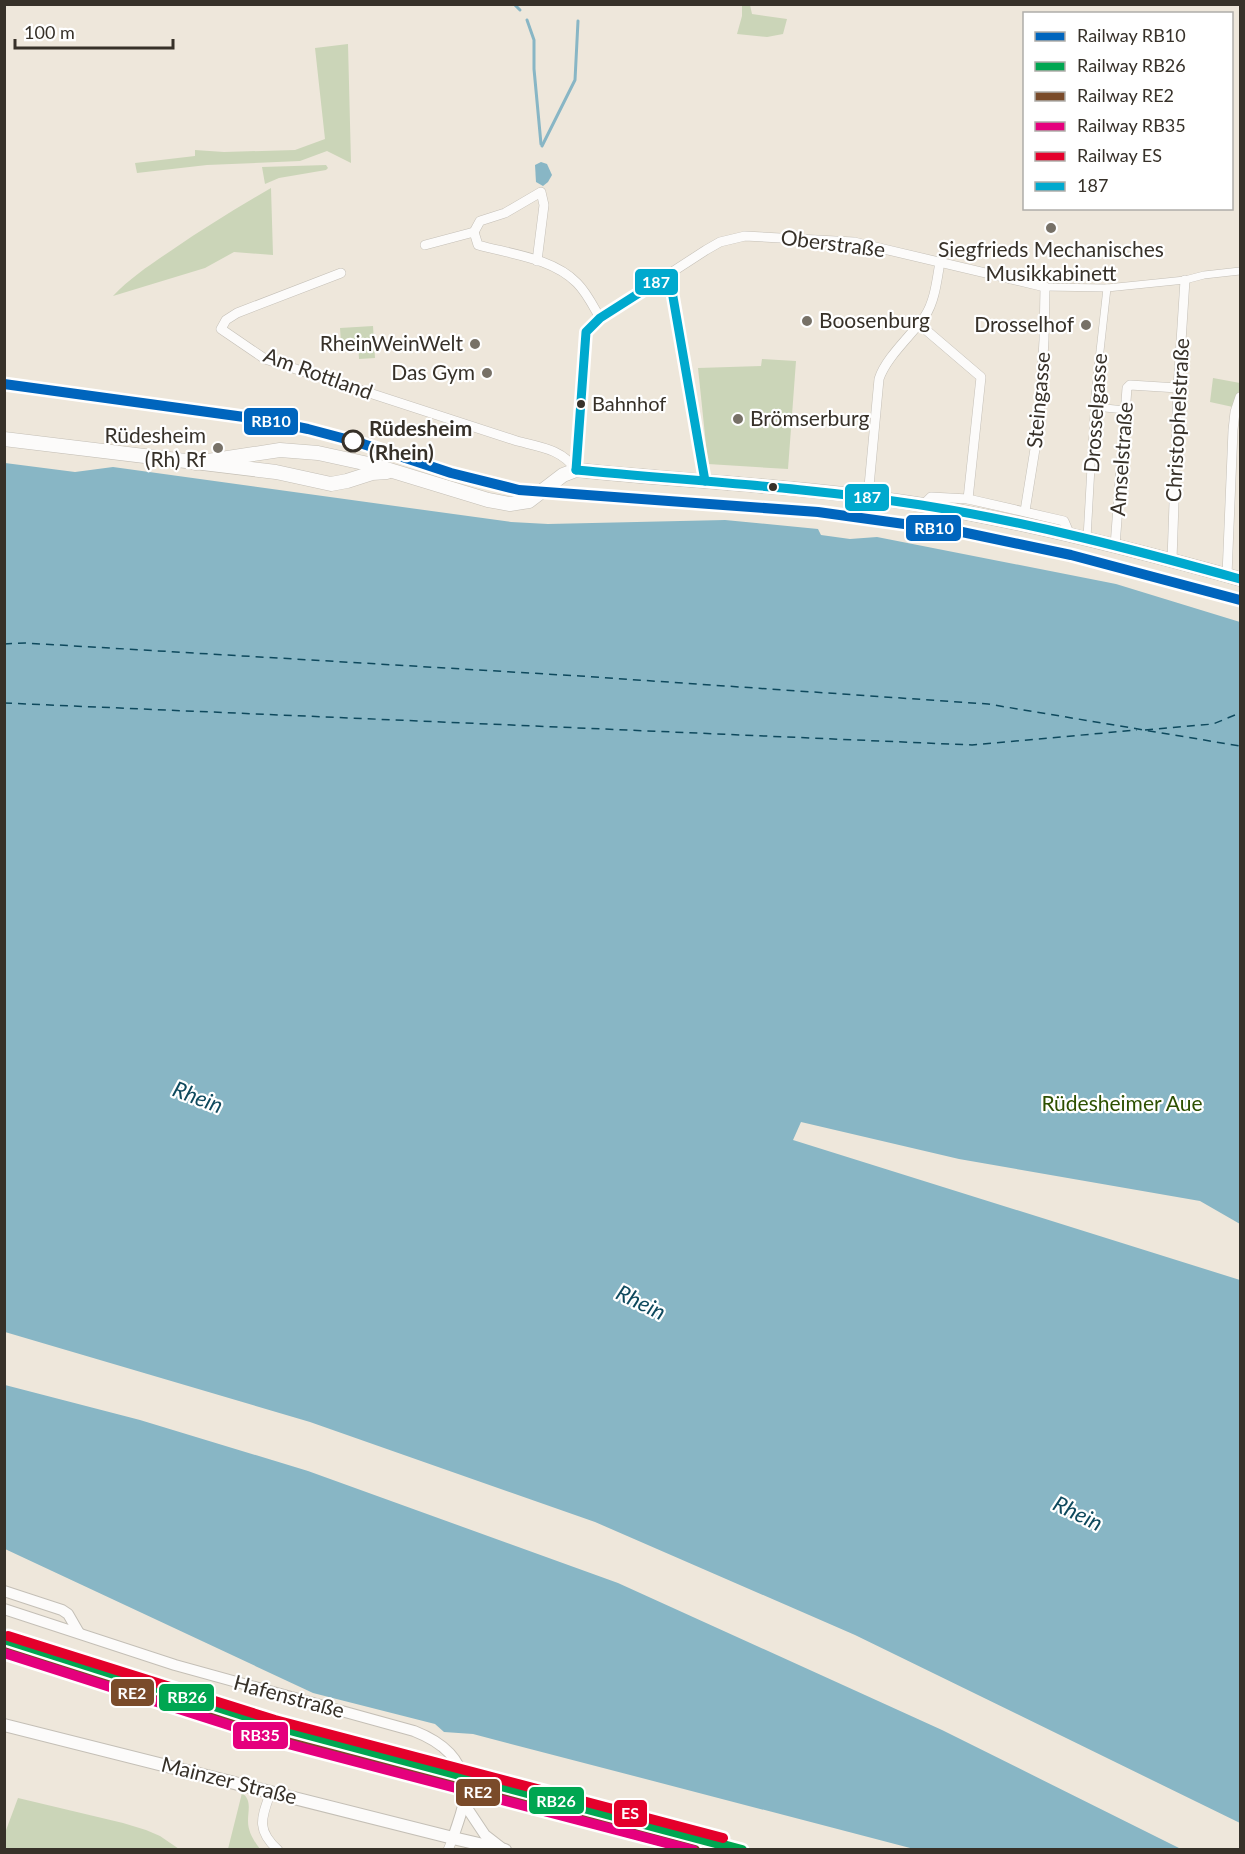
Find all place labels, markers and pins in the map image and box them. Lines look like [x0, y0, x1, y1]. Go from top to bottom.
marker: Siegfrieds Mechanisches Musikkabinett [1044, 221, 1058, 235]
place label: Siegfrieds Mechanisches Musikkabinett [938, 236, 1164, 285]
place label: Boosenburg [819, 307, 930, 332]
place label: Drosselhof [974, 311, 1075, 336]
marker: Boosenburg [800, 314, 814, 328]
marker: Drosselhof [1079, 318, 1093, 332]
place label: RheinWeinWelt [320, 330, 463, 355]
marker: RheinWeinWelt [468, 337, 482, 351]
place label: Das Gym [391, 359, 475, 384]
marker: Das Gym [480, 366, 494, 380]
place label: Bahnhof [592, 391, 666, 415]
marker: Bahnhof [575, 398, 587, 410]
place label: Brömserburg [750, 405, 869, 430]
marker: Brömserburg [731, 412, 745, 426]
place label: Rüdesheim (Rhein) [369, 415, 472, 464]
place label: Rüdesheim (Rh) Rf [105, 422, 207, 471]
marker: Rüdesheim (Rhein) [342, 430, 364, 452]
marker: Rüdesheim (Rh) Rf [211, 441, 225, 455]
unlabelled marker [767, 481, 779, 493]

